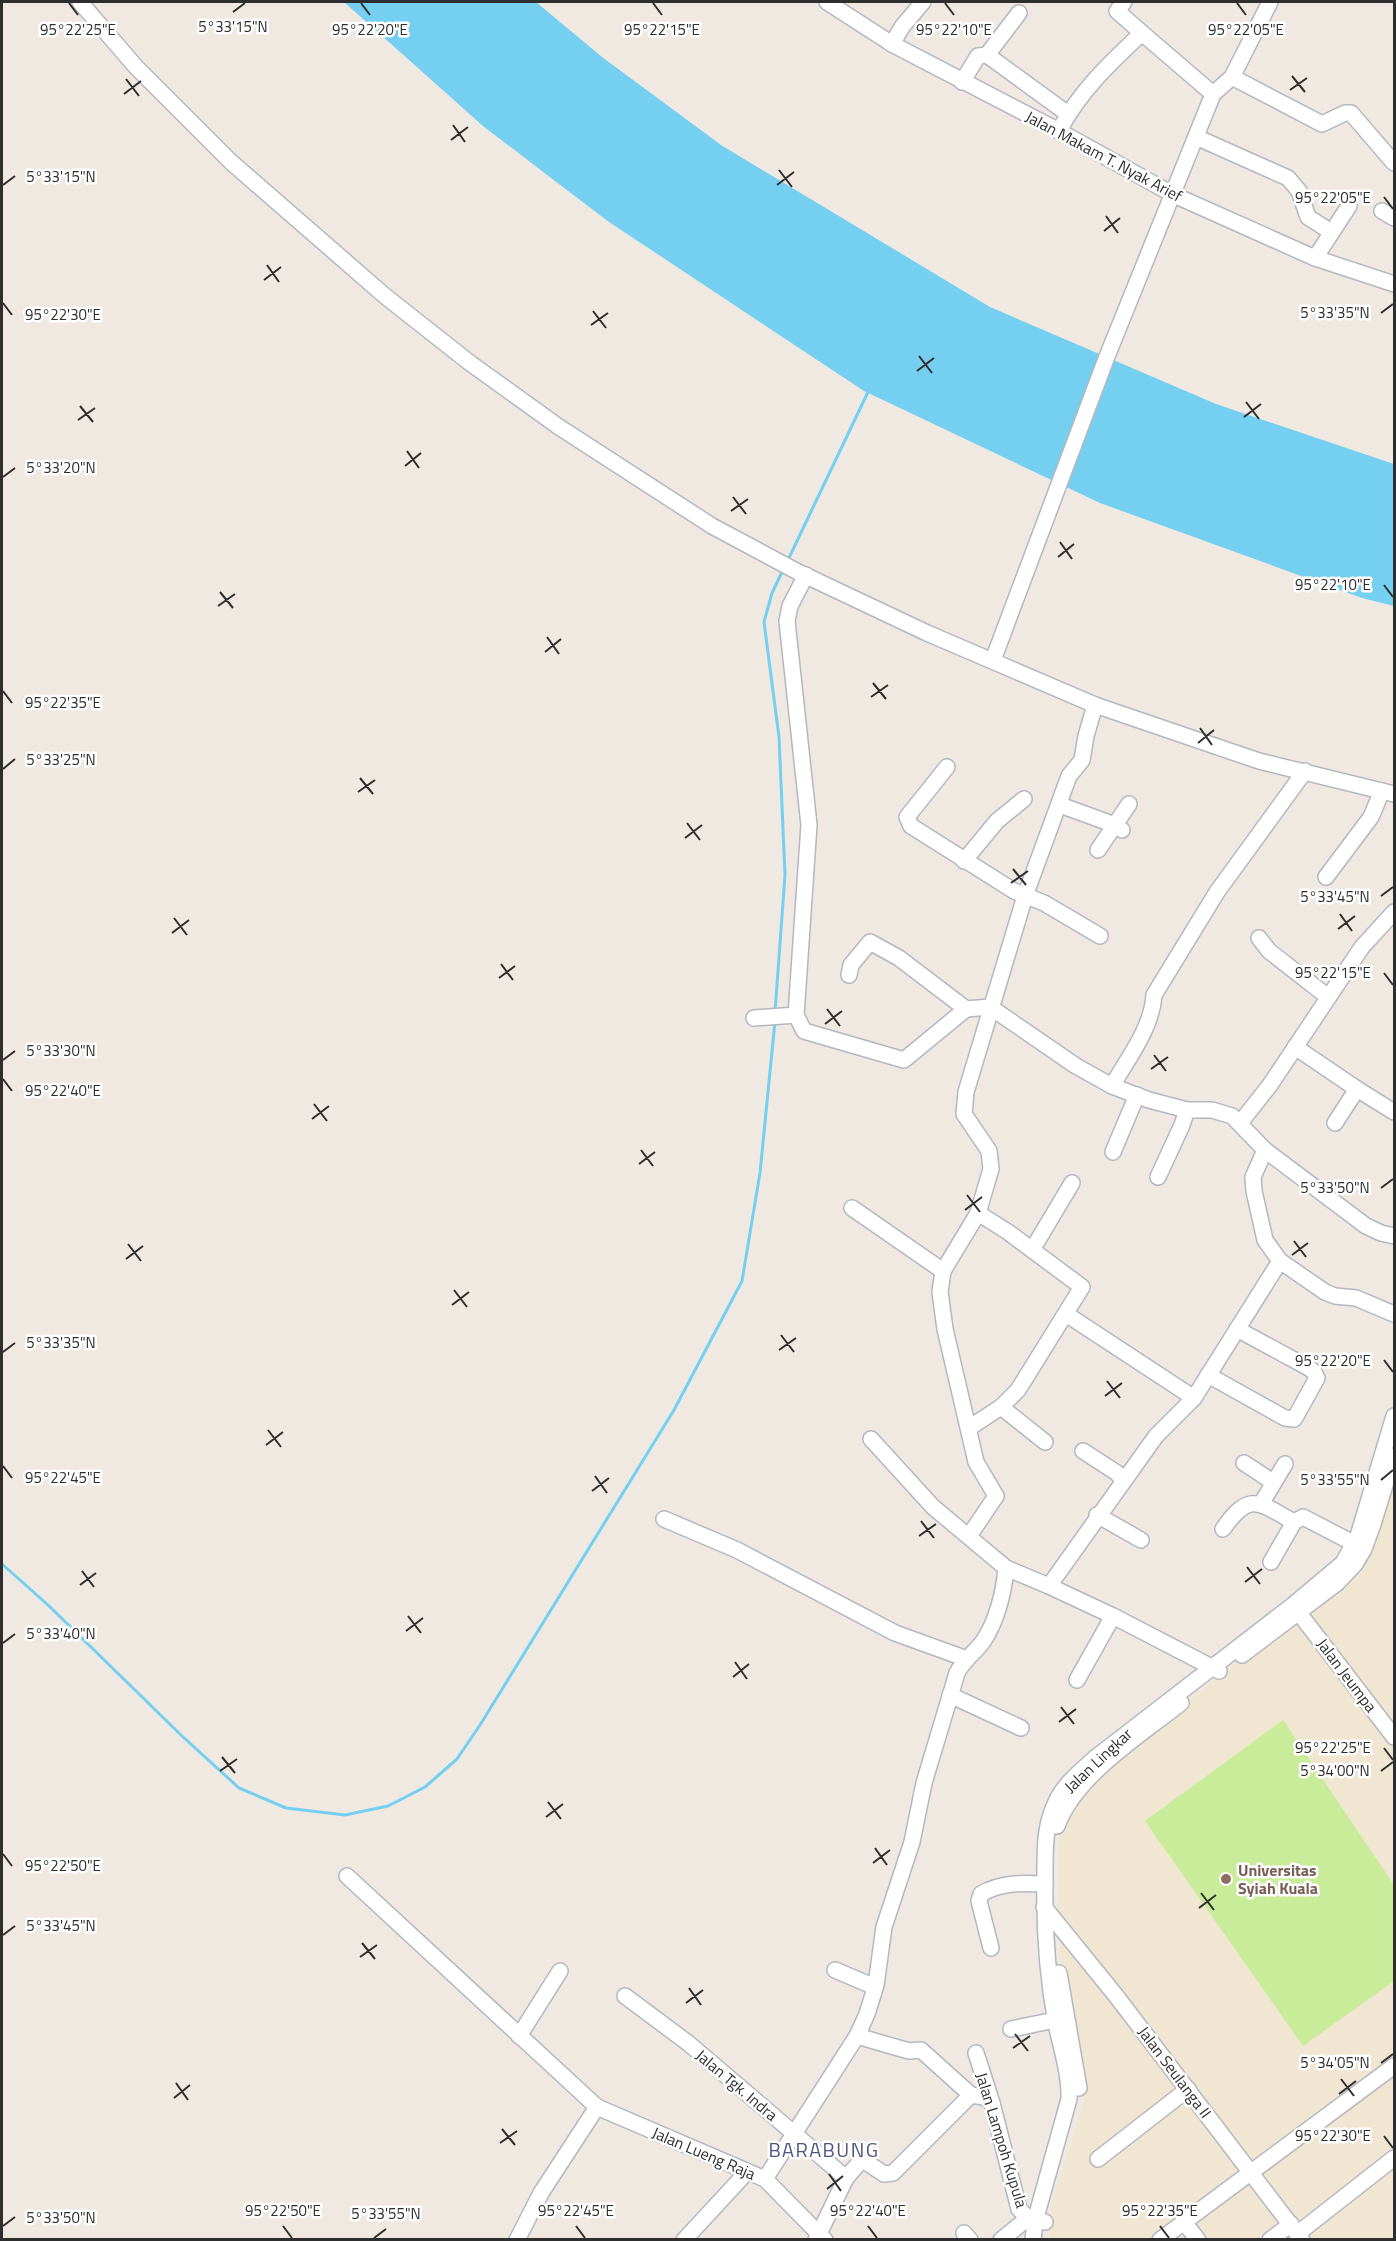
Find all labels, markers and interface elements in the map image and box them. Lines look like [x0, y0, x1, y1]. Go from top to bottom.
text: 5°33'15"N [198, 15, 268, 38]
text: 95°22'25"E [40, 18, 116, 41]
text: 95°22'20"E [332, 18, 408, 41]
text: 95°22'15"E [624, 18, 700, 41]
text: 95°22'10"E [916, 18, 992, 41]
text: 95°22'05"E [1208, 18, 1284, 41]
street label: Jalan Makam T. Nyak Arief [1021, 104, 1187, 208]
text: 5°33'15"N [26, 165, 96, 188]
text: 95°22'05"E [1295, 186, 1371, 209]
text: 5°33'35"N [1300, 301, 1370, 324]
text: 95°22'30"E [25, 303, 101, 326]
text: 5°33'20"N [26, 456, 96, 479]
text: 95°22'10"E [1295, 573, 1371, 596]
text: 95°22'35"E [25, 691, 101, 714]
text: 5°33'25"N [26, 748, 96, 771]
text: 5°33'45"N [1300, 885, 1370, 908]
text: 95°22'15"E [1295, 961, 1371, 984]
text: 5°33'30"N [26, 1039, 96, 1062]
text: 95°22'40"E [25, 1079, 101, 1102]
text: 5°33'50"N [1300, 1176, 1370, 1199]
text: 5°33'35"N [26, 1331, 96, 1354]
text: 95°22'20"E [1295, 1349, 1371, 1372]
text: 95°22'45"E [25, 1466, 101, 1489]
text: 5°33'55"N [1300, 1468, 1370, 1491]
text: 5°33'40"N [26, 1622, 96, 1645]
street label: Jalan Jeumpa [1311, 1633, 1383, 1717]
street label: Jalan Lingkar [1059, 1722, 1138, 1798]
text: 95°22'25"E [1295, 1736, 1371, 1759]
text: 5°34'00"N [1300, 1759, 1370, 1782]
text: 95°22'50"E [25, 1854, 101, 1877]
place label: Universitas Syiah Kuala [1238, 1858, 1318, 1900]
marker: Universitas Syiah Kuala [1219, 1872, 1233, 1886]
text: 5°33'45"N [26, 1914, 96, 1937]
street label: Jalan Seulanga II [1132, 2021, 1218, 2123]
street label: Jalan Tgk. Indra [691, 2043, 783, 2127]
text: 5°34'05"N [1300, 2051, 1370, 2074]
street label: Jalan Lampoh Kupula [970, 2069, 1034, 2211]
street label: Jalan Lueng Raja [649, 2120, 759, 2186]
text: 95°22'30"E [1295, 2124, 1371, 2147]
district label: BARABUNG [768, 2134, 880, 2165]
text: 95°22'50"E [245, 2199, 321, 2222]
text: 95°22'45"E [538, 2199, 614, 2222]
text: 95°22'40"E [830, 2199, 906, 2222]
text: 95°22'35"E [1122, 2199, 1198, 2222]
text: 5°33'55"N [351, 2202, 421, 2225]
text: 5°33'50"N [26, 2206, 96, 2229]

